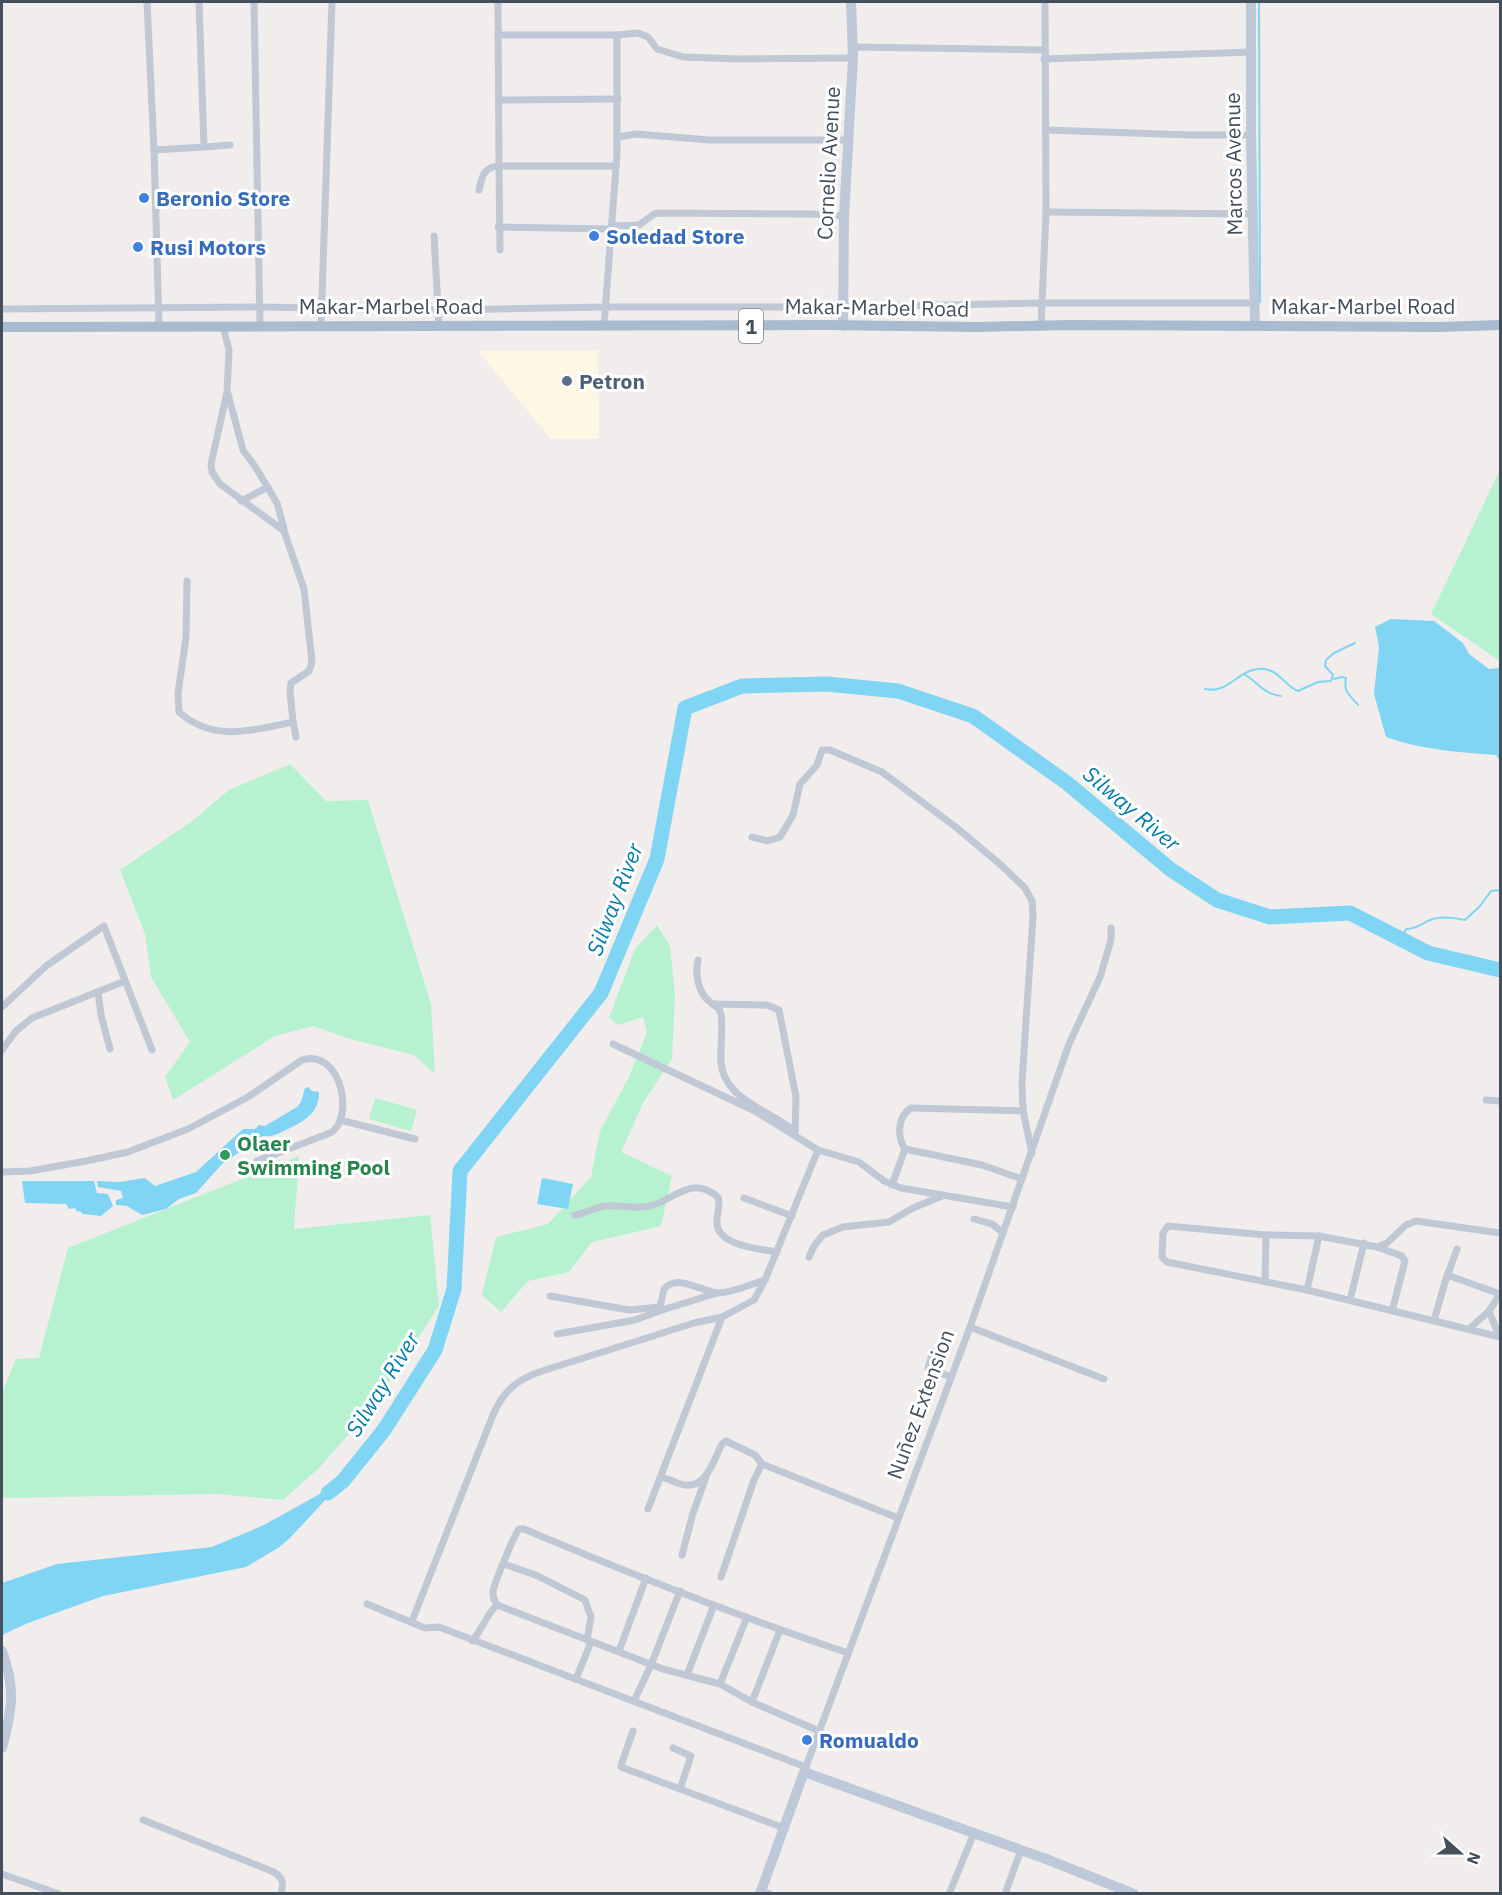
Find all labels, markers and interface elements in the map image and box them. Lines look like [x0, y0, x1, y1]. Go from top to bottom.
street label: Cornelio Avenue [810, 85, 846, 241]
street label: Marcos Avenue [1218, 92, 1248, 236]
place label: Beronio Store [156, 184, 291, 212]
marker: Beronio Store [137, 191, 151, 205]
place label: Soledad Store [606, 222, 745, 250]
marker: Soledad Store [587, 229, 601, 243]
place label: Rusi Motors [150, 233, 266, 261]
marker: Rusi Motors [131, 240, 145, 254]
street label: Makar-Marbel Road [784, 291, 970, 323]
street label: Makar-Marbel Road [299, 292, 483, 320]
street label: Makar-Marbel Road [1271, 292, 1455, 320]
road number: 1 [739, 309, 763, 343]
place label: Petron [579, 367, 645, 395]
marker: Petron [560, 374, 574, 388]
water label: Silway River [1077, 759, 1187, 858]
water label: Silway River [579, 838, 649, 959]
place label: Olaer Swimming Pool [237, 1129, 390, 1181]
marker: Olaer Swimming Pool [218, 1148, 232, 1162]
water label: Silway River [338, 1325, 426, 1442]
street label: Nuñez Extension [880, 1325, 960, 1483]
place label: Romualdo [819, 1726, 919, 1754]
marker: Romualdo [800, 1733, 814, 1747]
north arrow [1430, 1823, 1490, 1883]
text: N [1463, 1849, 1485, 1867]

